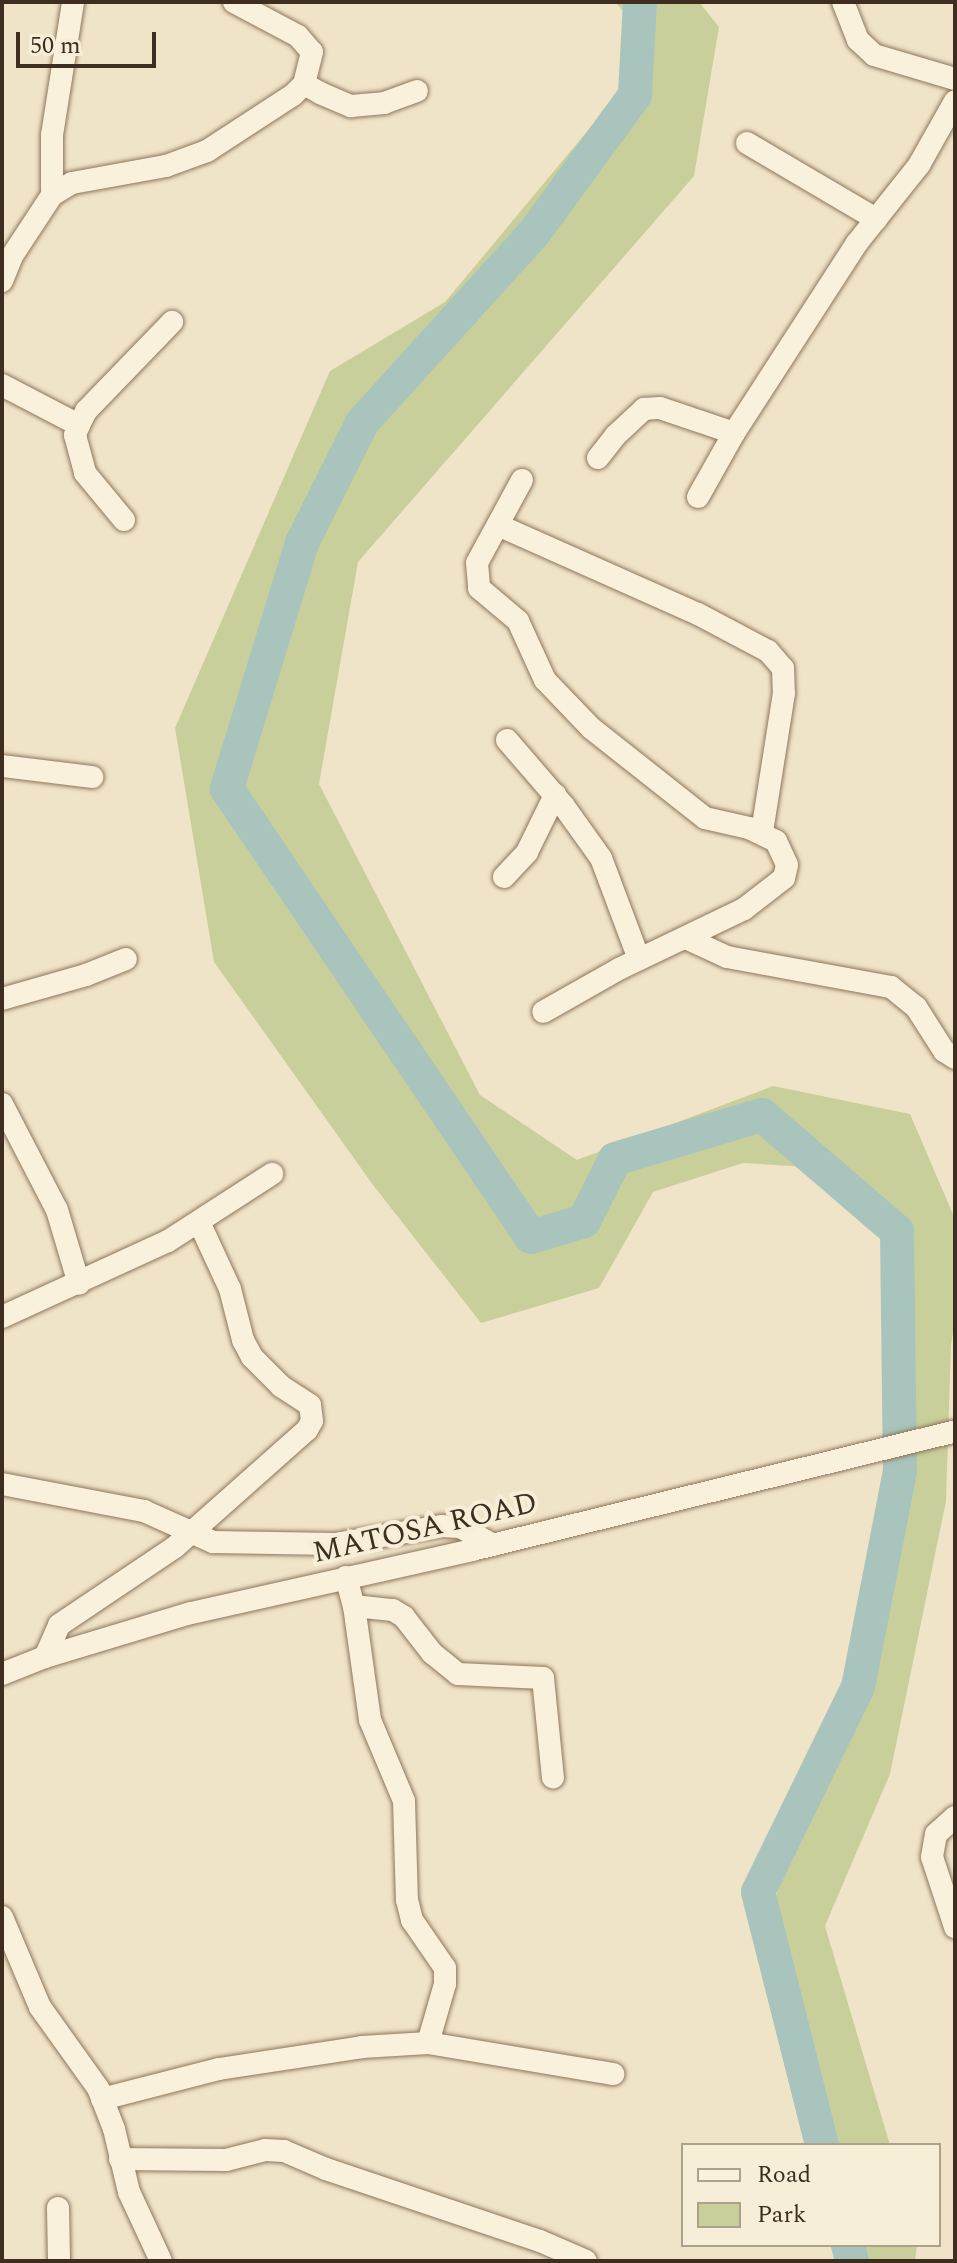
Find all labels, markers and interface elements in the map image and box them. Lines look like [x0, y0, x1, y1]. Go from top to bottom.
scale bar [20, 16, 160, 66]
text: 50 m [30, 28, 81, 64]
street label: MATOSA ROAD [309, 1485, 541, 1571]
legend [681, 2143, 941, 2247]
text: Road [757, 2157, 811, 2193]
text: Park [757, 2197, 807, 2233]

